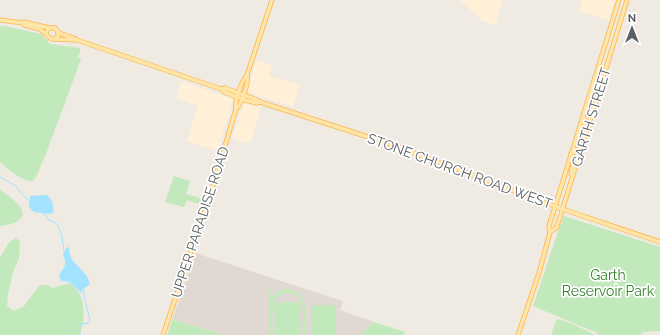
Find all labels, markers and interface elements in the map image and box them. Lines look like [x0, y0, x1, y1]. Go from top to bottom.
north arrow [612, 8, 652, 48]
text: N [628, 12, 636, 25]
street label: GARTH STREET [568, 65, 614, 168]
street label: STONE CHURCH ROAD WEST [366, 130, 555, 212]
street label: UPPER PARADISE ROAD [168, 144, 232, 300]
park label: Garth Reservoir Park [562, 267, 655, 299]

